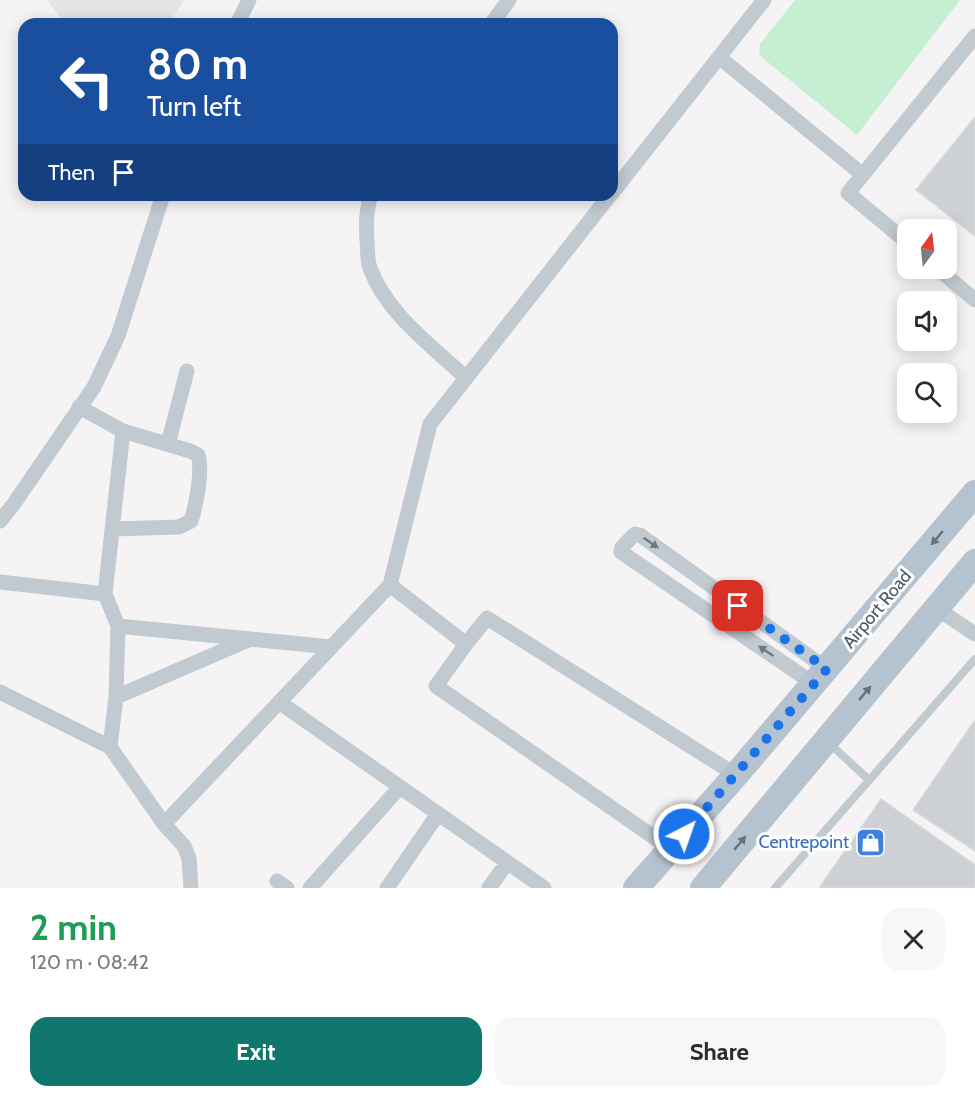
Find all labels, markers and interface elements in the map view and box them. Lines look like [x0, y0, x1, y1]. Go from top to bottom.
text: 80 m [147, 38, 248, 90]
icon: left [48, 42, 126, 120]
text: Turn left [147, 90, 241, 123]
icon: arrive [107, 156, 140, 189]
text: Then [48, 159, 95, 186]
north arrow [897, 219, 957, 279]
map controls [897, 219, 957, 423]
button: sound [897, 291, 957, 351]
button: search [897, 363, 957, 423]
one-way arrow [931, 530, 944, 546]
one-way arrow [642, 537, 658, 549]
street label: Airport Road [838, 565, 916, 653]
pin [712, 580, 763, 631]
icon: arrive [721, 589, 754, 622]
one-way arrow [758, 645, 774, 656]
one-way arrow [858, 686, 871, 701]
position arrow [652, 802, 716, 866]
shop icon: Centrepoint [854, 826, 886, 858]
place label: Centrepoint [759, 831, 849, 853]
one-way arrow [734, 835, 747, 851]
text: 2 min [30, 905, 117, 949]
button: close [882, 908, 945, 971]
text: 120 m · 08:42 [30, 950, 149, 974]
button: Exit [30, 1017, 482, 1086]
button: Share [494, 1017, 945, 1086]

